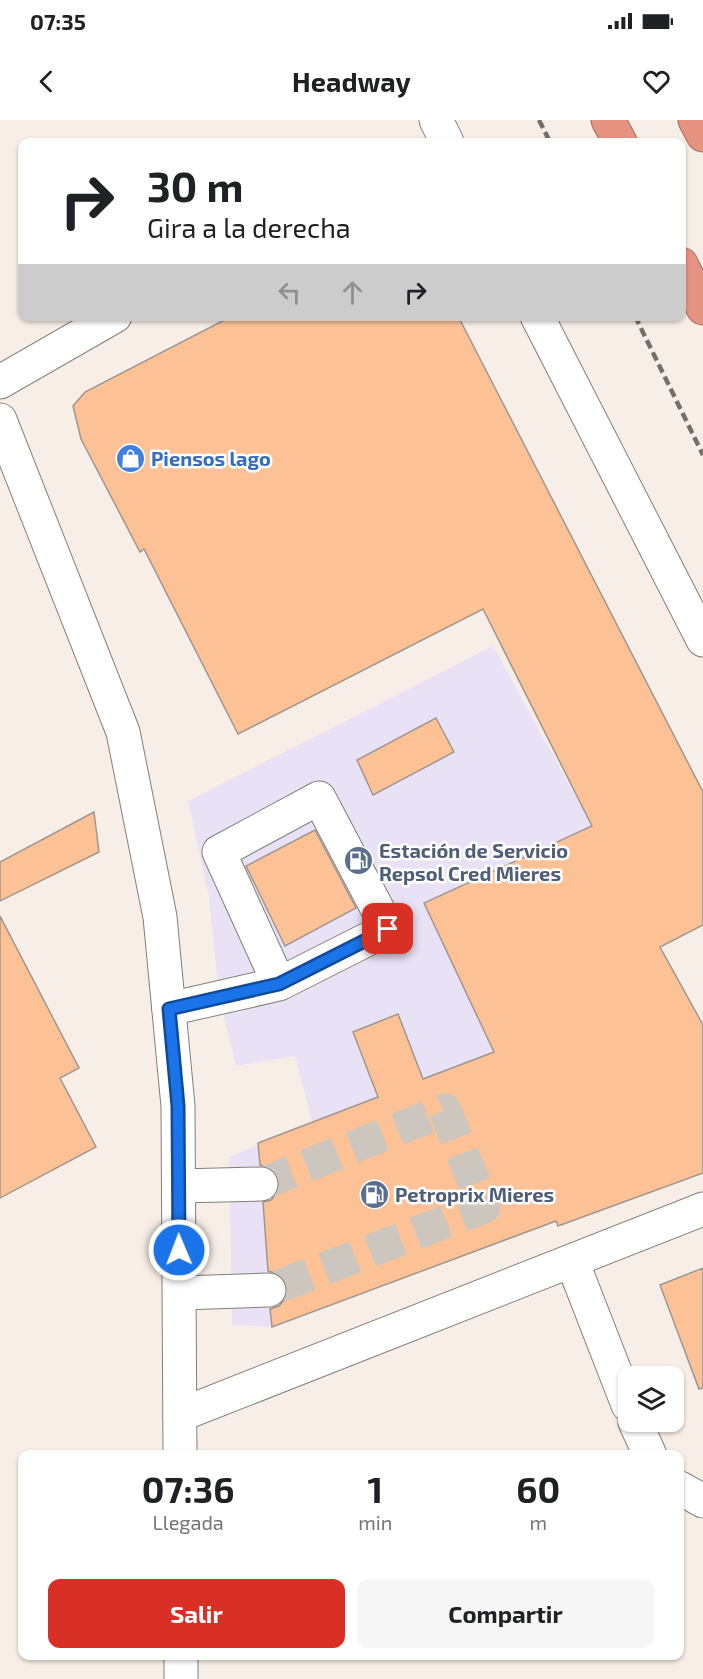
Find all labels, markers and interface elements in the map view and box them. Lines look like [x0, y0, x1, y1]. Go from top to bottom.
text: 07:35 [30, 8, 86, 34]
icon: back [30, 65, 63, 98]
text: Headway [292, 65, 411, 97]
icon: heart [640, 65, 673, 98]
text: 30 m [147, 160, 243, 210]
icon: right [48, 162, 126, 240]
text: Gira a la derecha [147, 211, 351, 243]
icon: left [273, 276, 306, 309]
icon: ahead [336, 276, 369, 309]
icon: right [399, 276, 432, 309]
shop icon: Piensos lago [114, 442, 146, 474]
place label: Piensos lago [151, 446, 271, 470]
place label: Estación de Servicio Repsol Cred Mieres [379, 838, 568, 885]
fuel station icon: Estación de Servicio Repsol Cred Mieres [342, 845, 374, 877]
pin [362, 903, 413, 954]
icon: arrive [371, 912, 404, 945]
fuel station icon: Petroprix Mieres [358, 1178, 390, 1210]
place label: Petroprix Mieres [395, 1182, 554, 1206]
position arrow [147, 1218, 211, 1282]
map controls [618, 1366, 684, 1432]
button: layers [618, 1366, 684, 1432]
text: 07:36 [142, 1467, 234, 1510]
text: 1 [368, 1467, 383, 1510]
text: 60 [516, 1467, 560, 1510]
text: Llegada [152, 1510, 224, 1534]
text: min [358, 1510, 392, 1534]
text: m [529, 1510, 547, 1534]
button: Salir [48, 1579, 345, 1648]
button: Compartir [357, 1579, 654, 1648]

